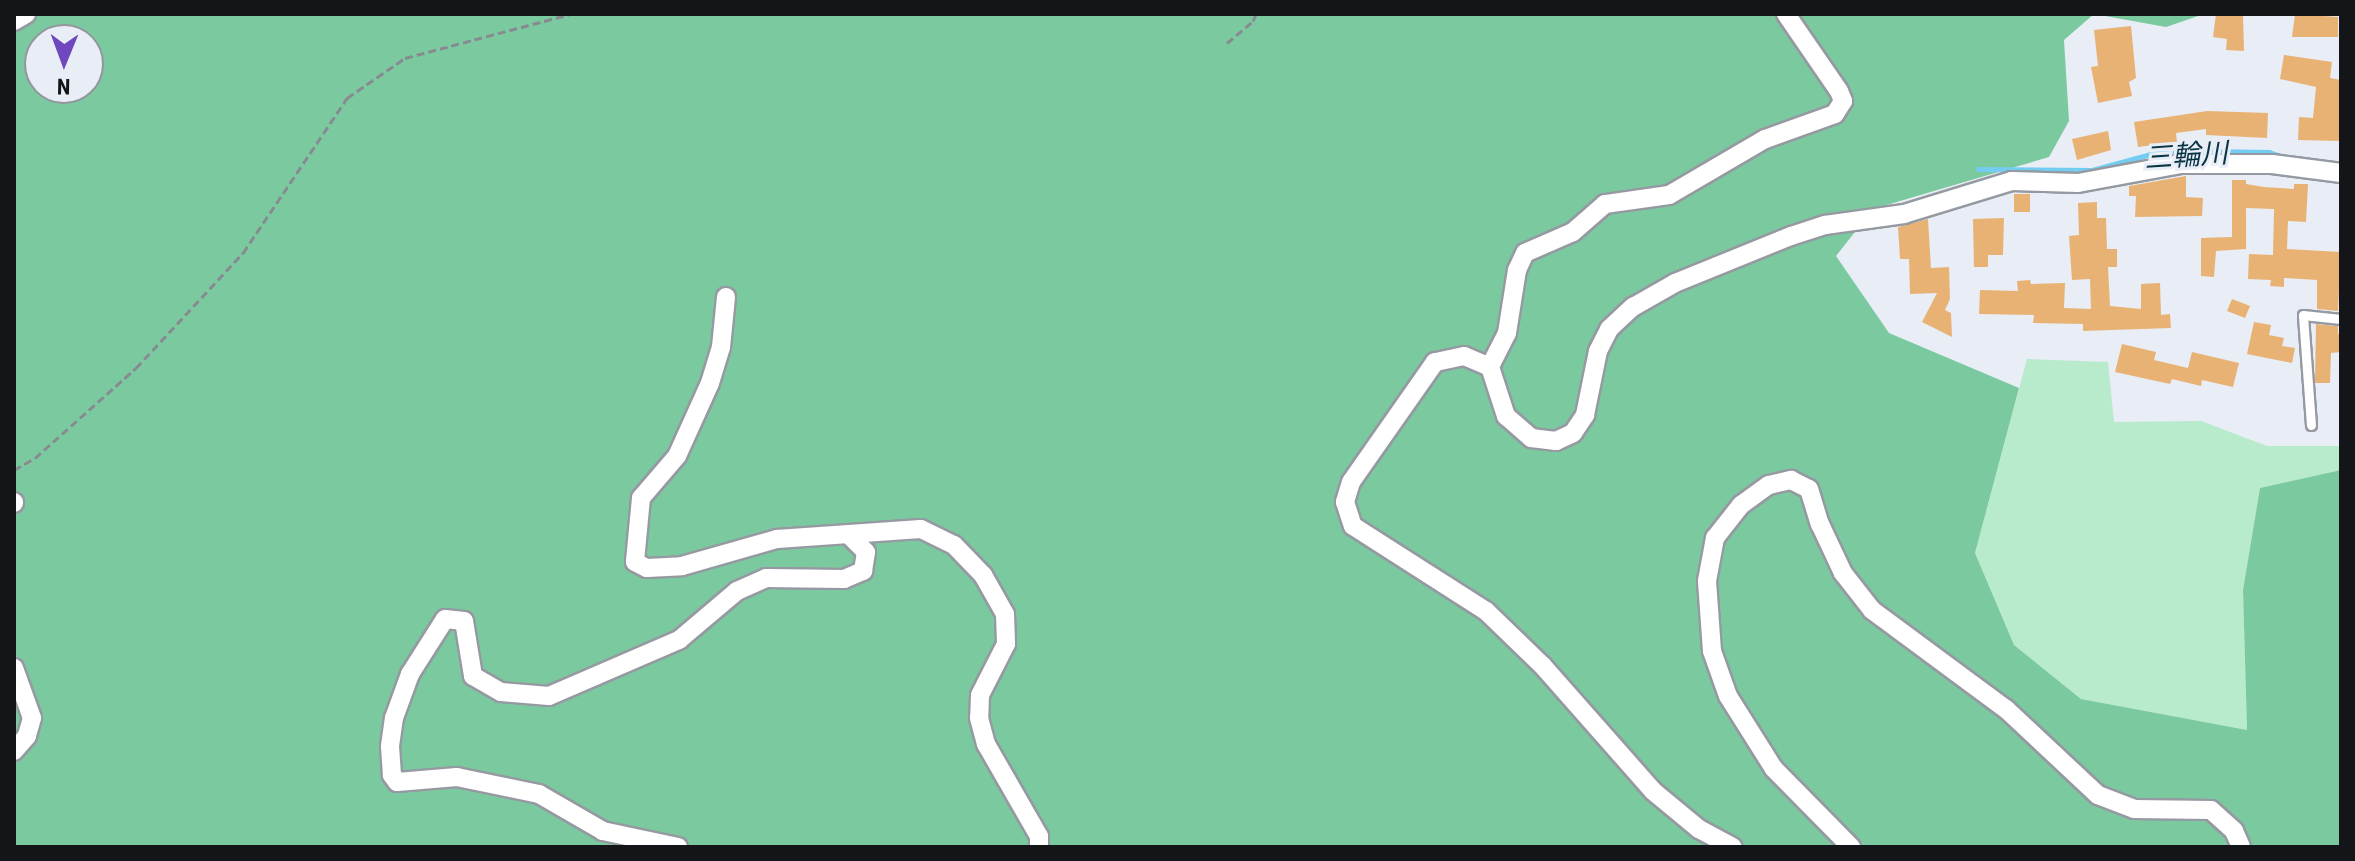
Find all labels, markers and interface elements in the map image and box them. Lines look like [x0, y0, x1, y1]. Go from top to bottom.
north arrow [24, 24, 104, 104]
text: N [57, 74, 71, 99]
water label: 三輪川 [2143, 136, 2229, 176]

